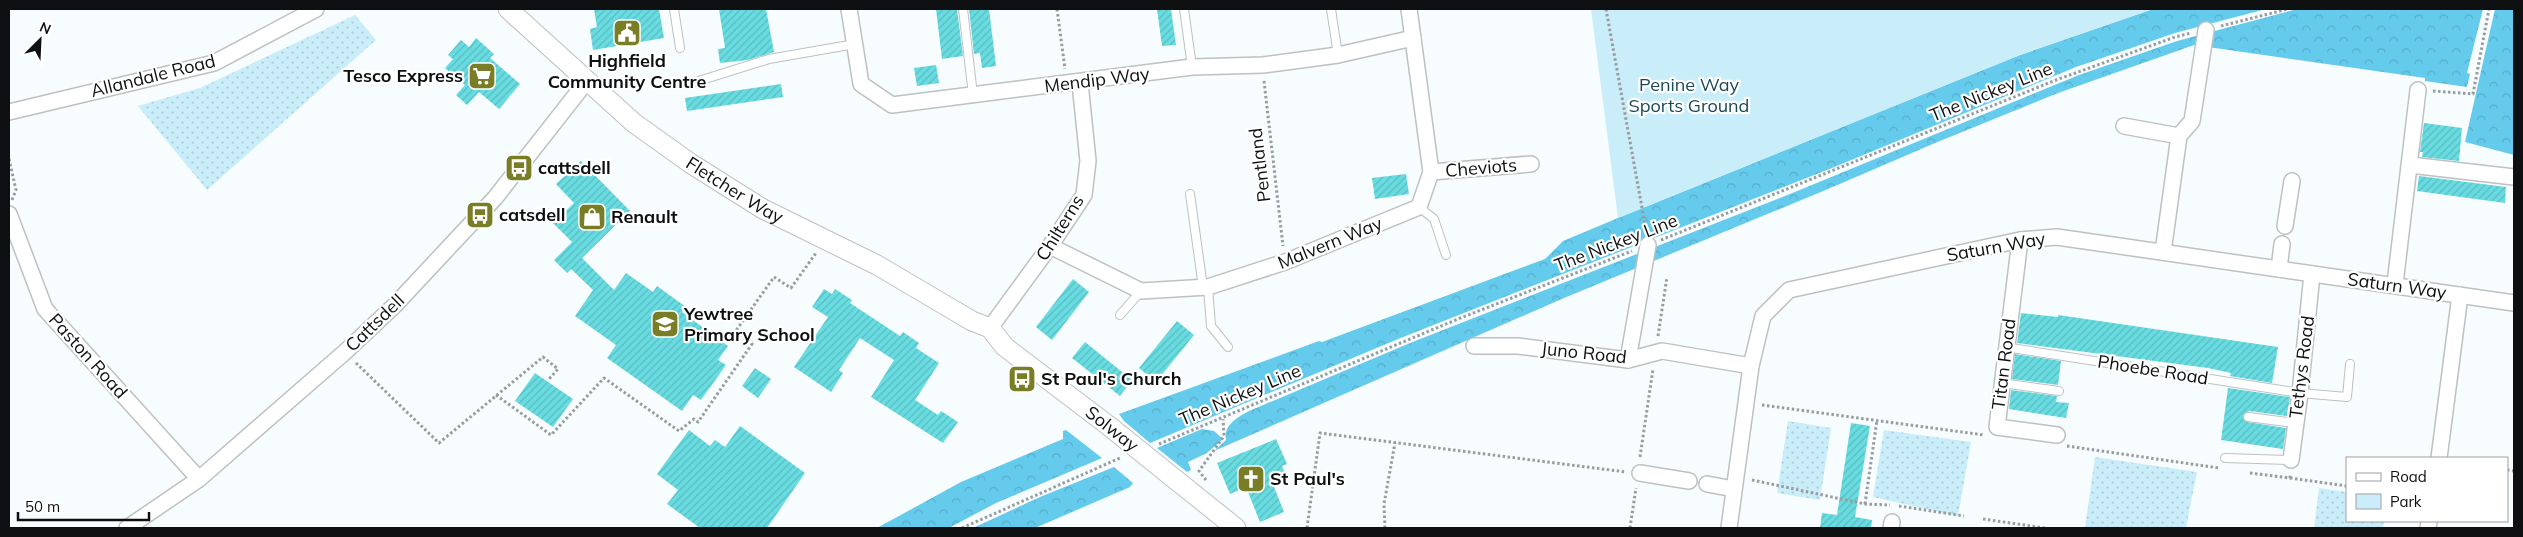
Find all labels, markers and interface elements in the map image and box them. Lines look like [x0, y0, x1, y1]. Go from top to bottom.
north arrow [15, 15, 65, 65]
text: N [37, 18, 54, 38]
public building icon: Highfield Community Centre [612, 18, 642, 48]
street label: Allandale Road [88, 49, 218, 102]
place label: Highfield Community Centre [548, 49, 706, 93]
street label: The Nickey Line [1926, 57, 2055, 127]
supermarket icon: Tesco Express [467, 61, 497, 91]
street label: Mendip Way [1043, 62, 1151, 97]
place label: Tesco Express [343, 64, 463, 87]
park label: Penine Way Sports Ground [1629, 73, 1749, 117]
street label: Pentland [1244, 127, 1275, 203]
street label: Fletcher Way [682, 151, 788, 228]
bus stop icon: cattsdell [504, 153, 534, 183]
street label: Cheviots [1444, 153, 1518, 182]
place label: cattsdell [538, 156, 611, 179]
street label: Chilterns [1030, 190, 1089, 265]
bus stop icon: catsdell [465, 200, 495, 230]
shop icon: Renault [577, 202, 607, 232]
place label: catsdell [499, 203, 565, 226]
place label: Renault [611, 205, 678, 228]
street label: The Nickey Line [1551, 209, 1681, 277]
street label: Malvern Way [1274, 211, 1386, 274]
street label: Saturn Way [1945, 226, 2047, 266]
street label: Saturn Way [2346, 267, 2448, 304]
street label: Cattsdell [340, 289, 409, 356]
place label: Yewtree Primary School [683, 302, 815, 346]
street label: Paston Road [44, 308, 133, 403]
school or university icon: Yewtree Primary School [650, 309, 680, 339]
street label: Tethys Road [2284, 314, 2319, 420]
street label: Titan Road [1987, 317, 2021, 411]
street label: Juno Road [1540, 337, 1628, 368]
street label: Phoebe Road [2096, 349, 2210, 390]
street label: The Nickey Line [1175, 359, 1304, 431]
bus stop icon: St Paul's Church [1007, 364, 1037, 394]
place label: St Paul's Church [1041, 367, 1182, 390]
street label: Solway [1081, 401, 1144, 457]
legend [2346, 457, 2508, 522]
church icon: St Paul's [1236, 464, 1266, 494]
place label: St Paul's [1270, 467, 1345, 490]
text: Road [2390, 467, 2427, 486]
scale bar [18, 490, 149, 522]
text: Park [2390, 492, 2422, 511]
text: 50 m [25, 497, 60, 516]

